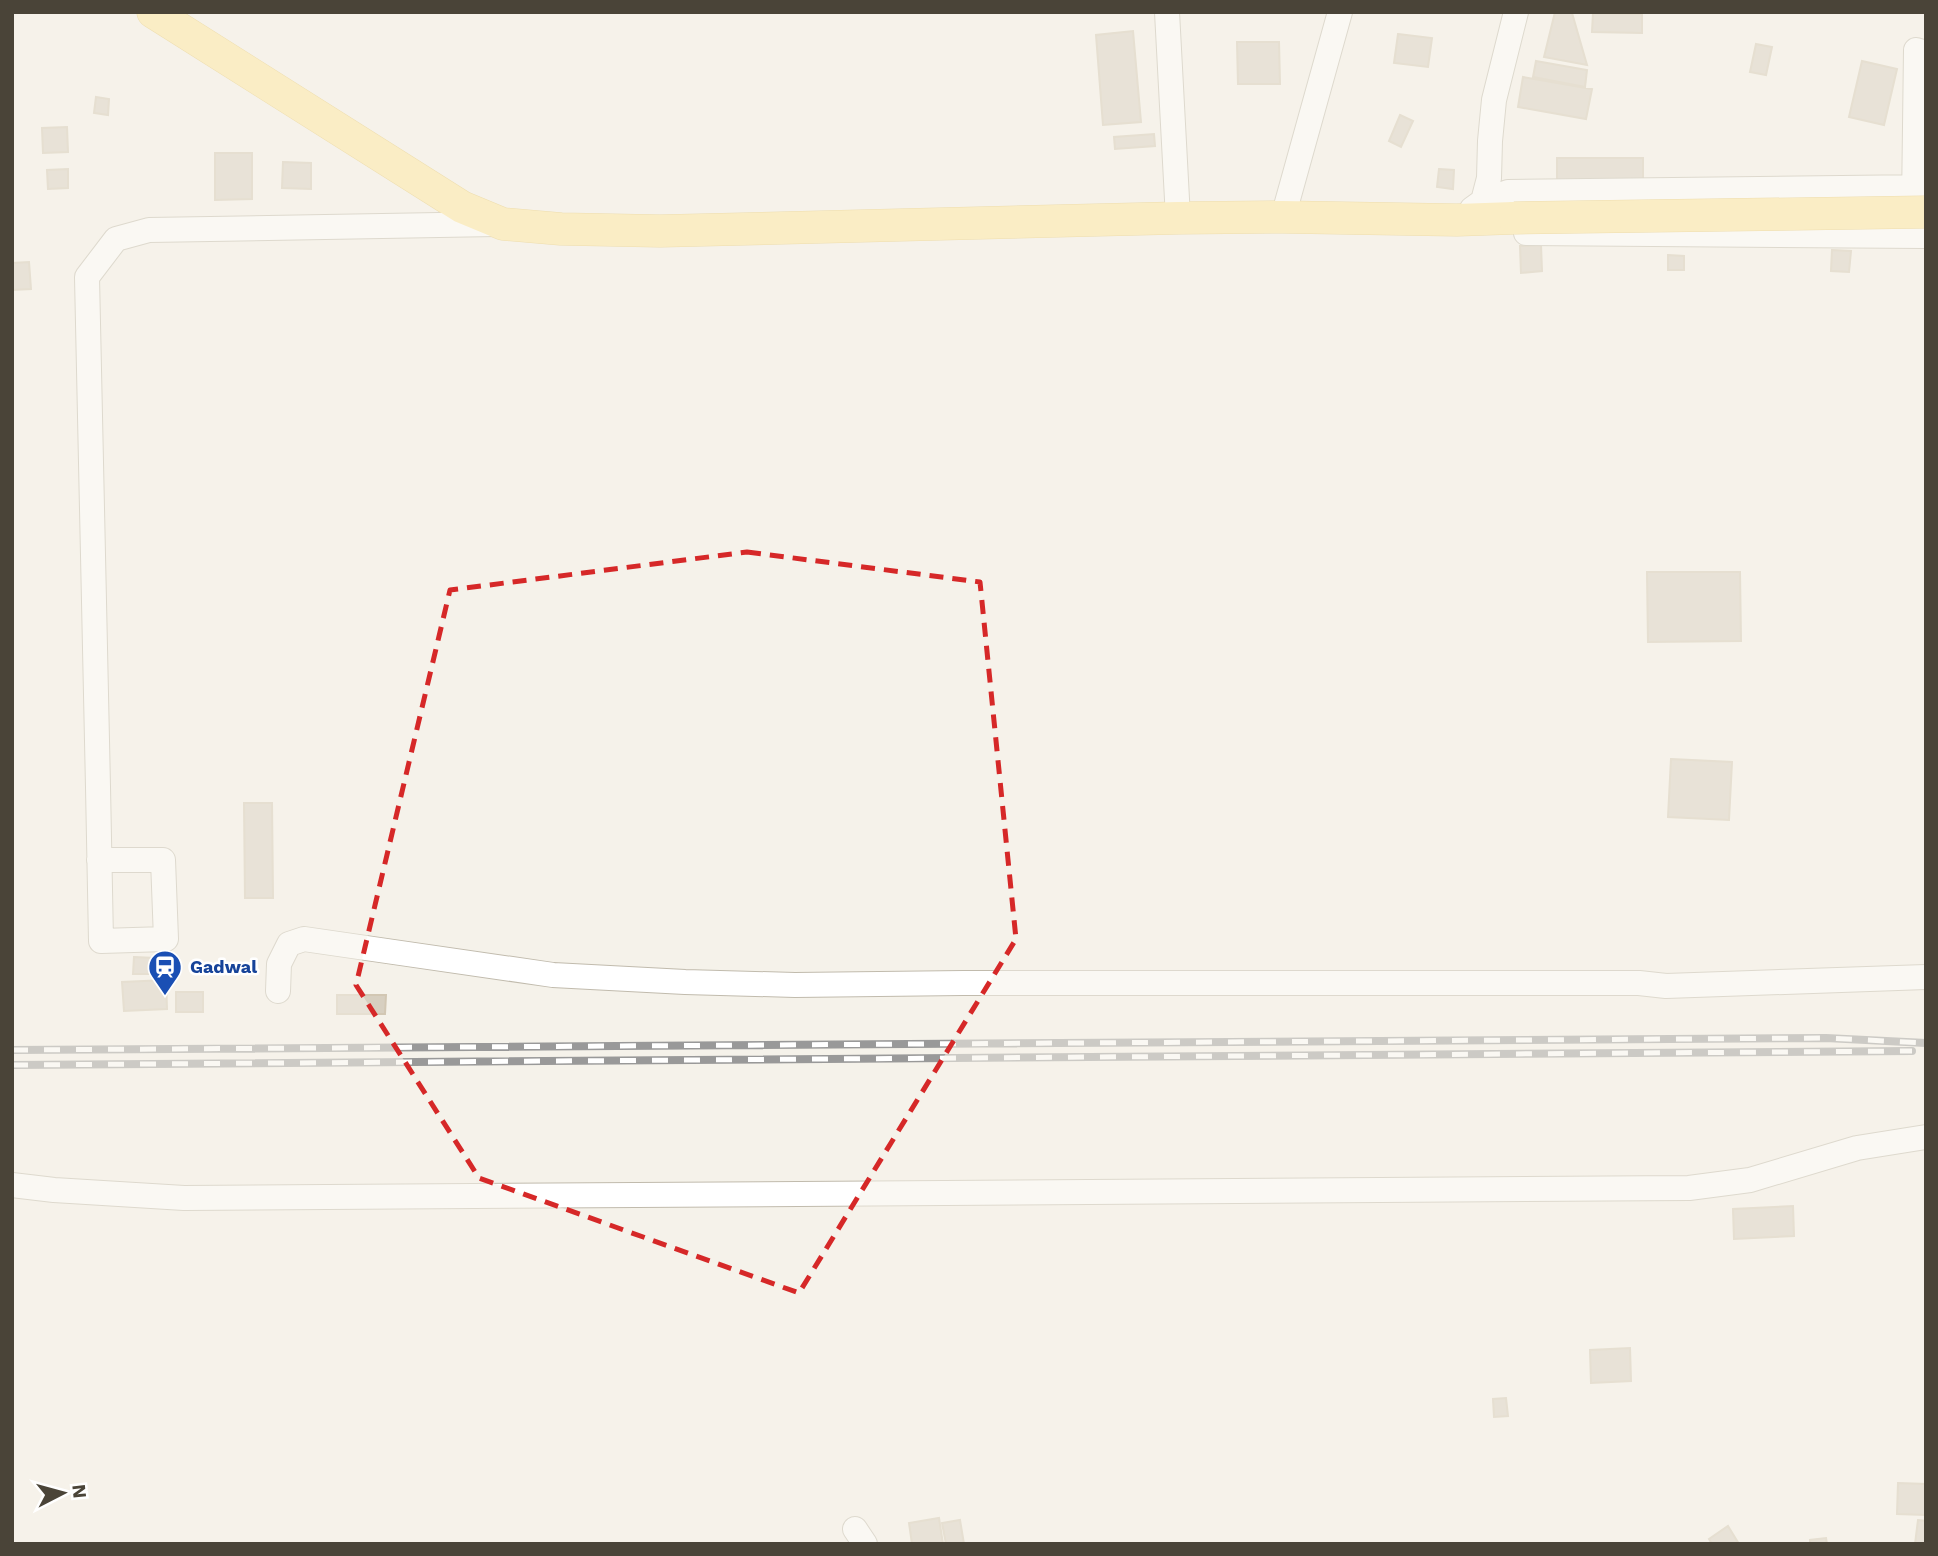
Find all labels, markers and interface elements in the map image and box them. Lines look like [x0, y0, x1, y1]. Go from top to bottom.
station icon: Gadwal [146, 948, 184, 997]
place label: Gadwal [190, 956, 257, 977]
north arrow [28, 1458, 98, 1528]
text: N [67, 1483, 92, 1499]

